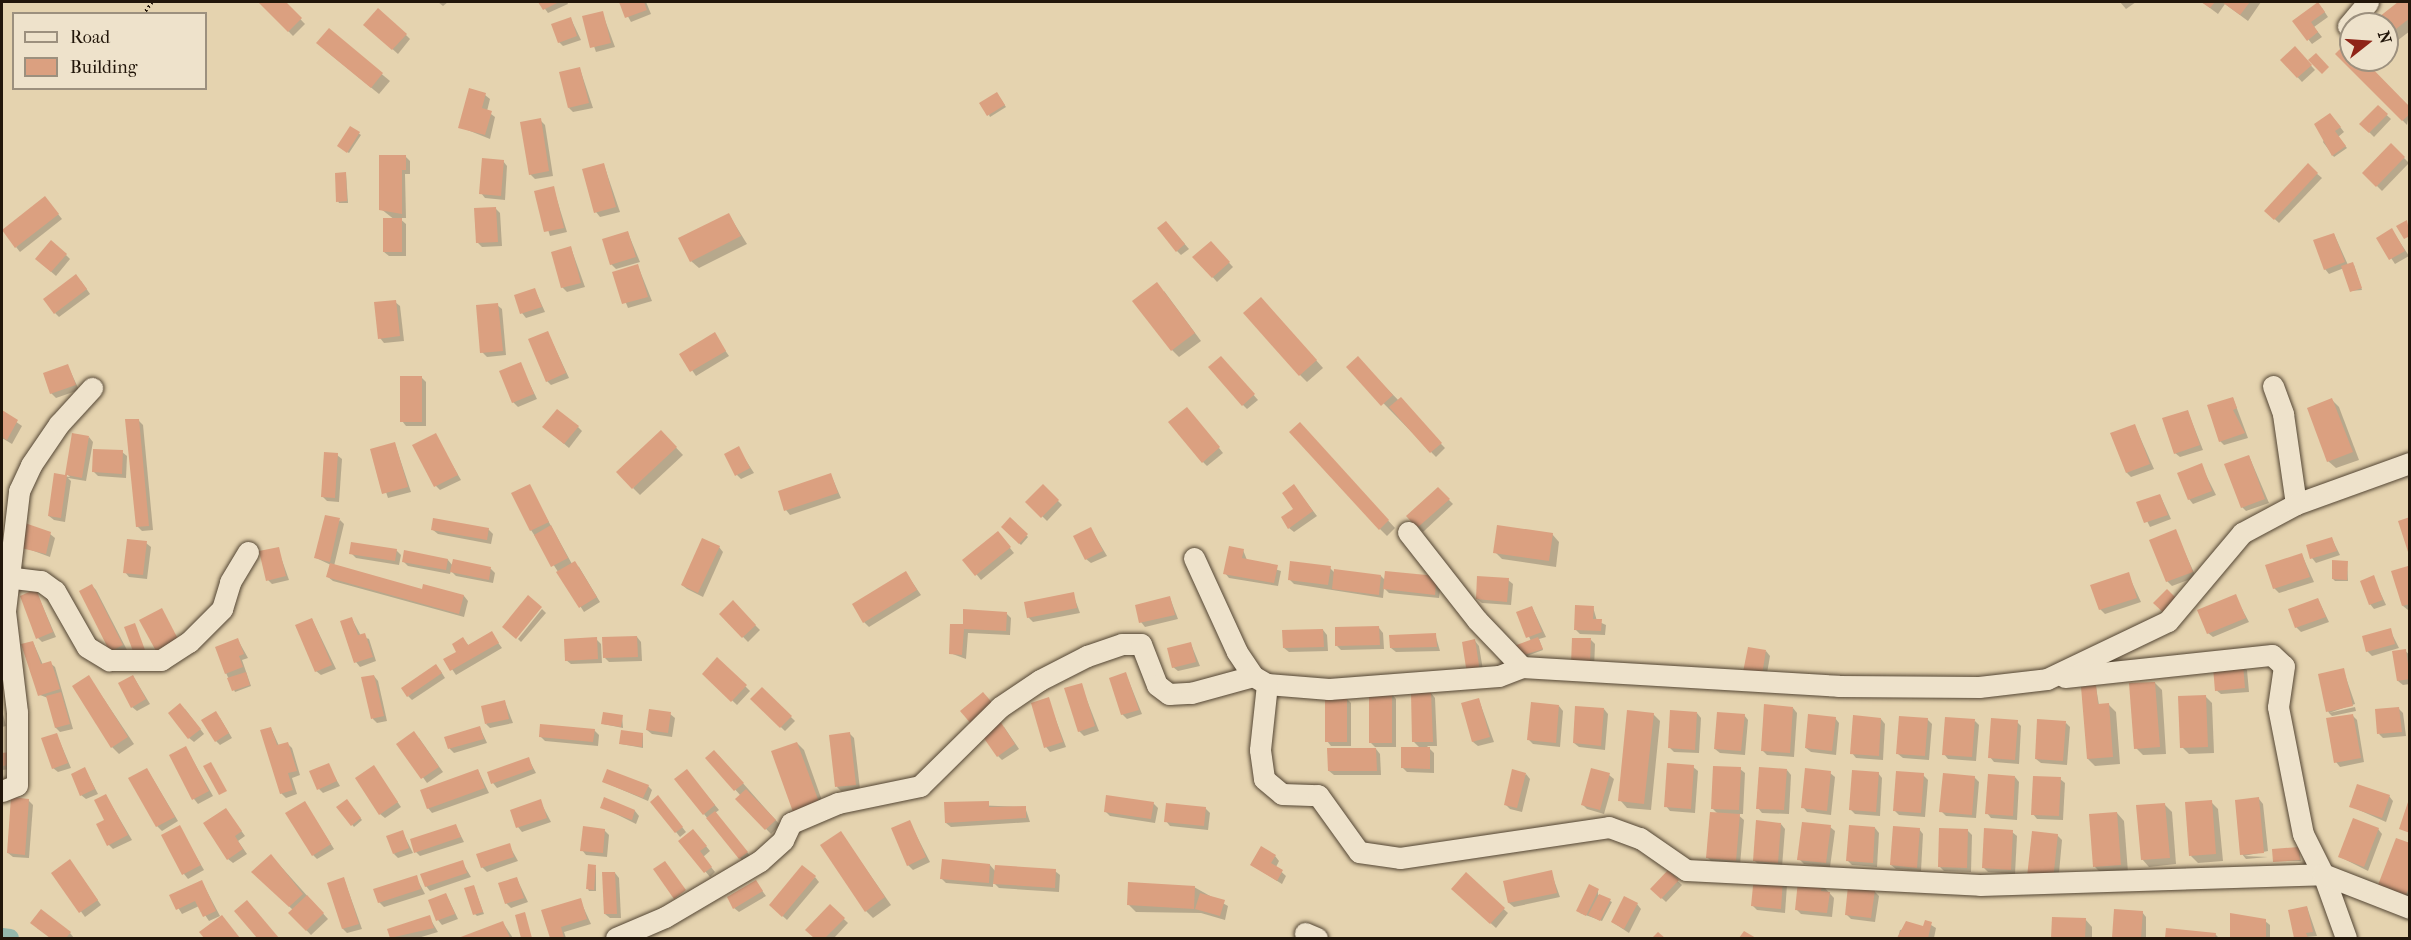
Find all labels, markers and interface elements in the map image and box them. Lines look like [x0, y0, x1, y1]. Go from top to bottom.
legend [12, 12, 207, 90]
north arrow [2339, 12, 2399, 72]
text: Road [70, 27, 110, 48]
text: N [2374, 29, 2396, 46]
text: Building [70, 57, 137, 78]

